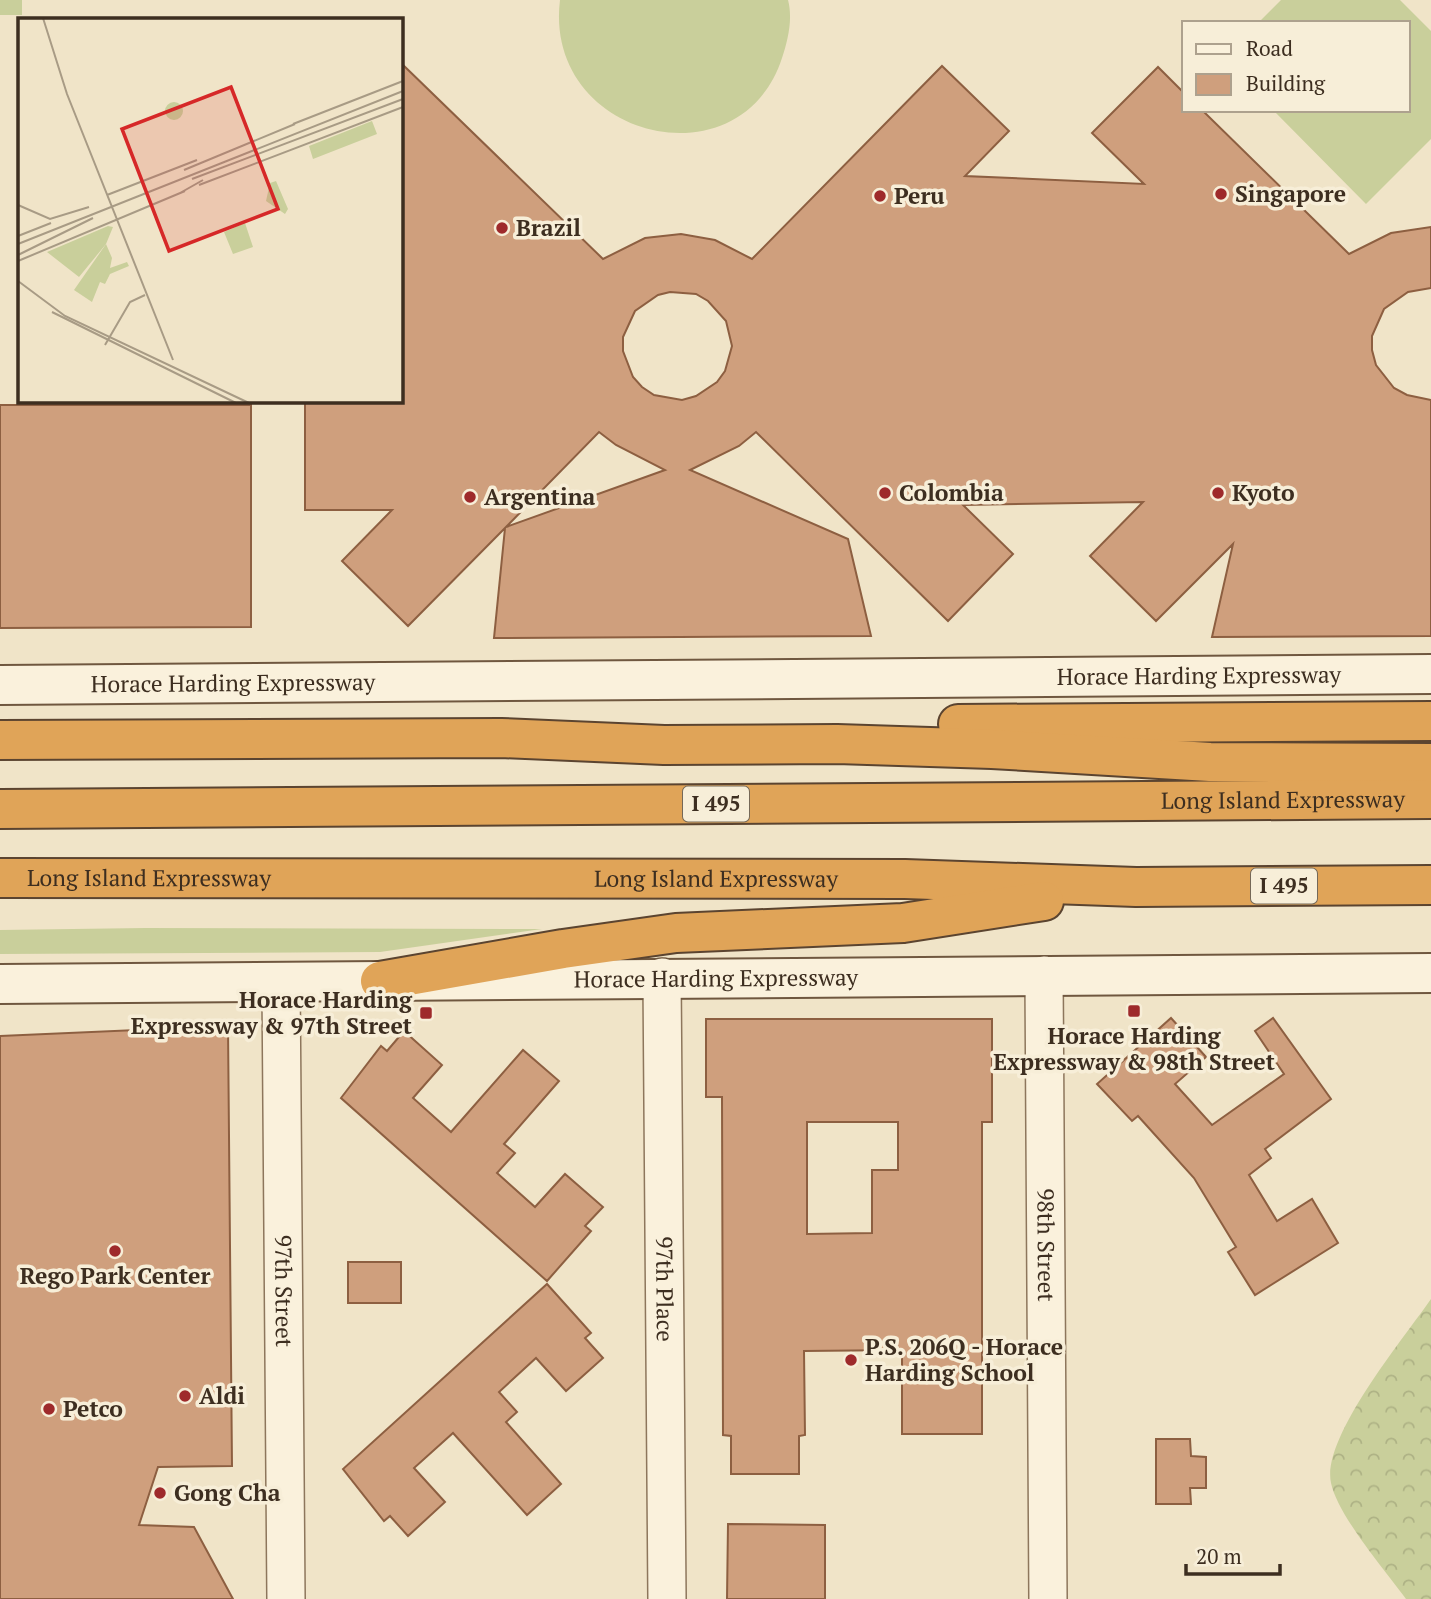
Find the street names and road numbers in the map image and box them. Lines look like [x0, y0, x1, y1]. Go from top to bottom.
street label: Horace Harding Expressway [1057, 659, 1342, 692]
street label: Horace Harding Expressway [91, 666, 376, 699]
street label: Long Island Expressway [1161, 783, 1406, 816]
road number: I 495 [683, 786, 749, 822]
street label: Long Island Expressway [27, 862, 271, 893]
street label: Long Island Expressway [594, 863, 838, 894]
road number: I 495 [1251, 868, 1317, 903]
street label: Horace Harding Expressway [574, 961, 859, 995]
street label: 98th Street [1030, 1188, 1062, 1302]
street label: 97th Street [268, 1235, 300, 1348]
street label: 97th Place [649, 1236, 681, 1342]

